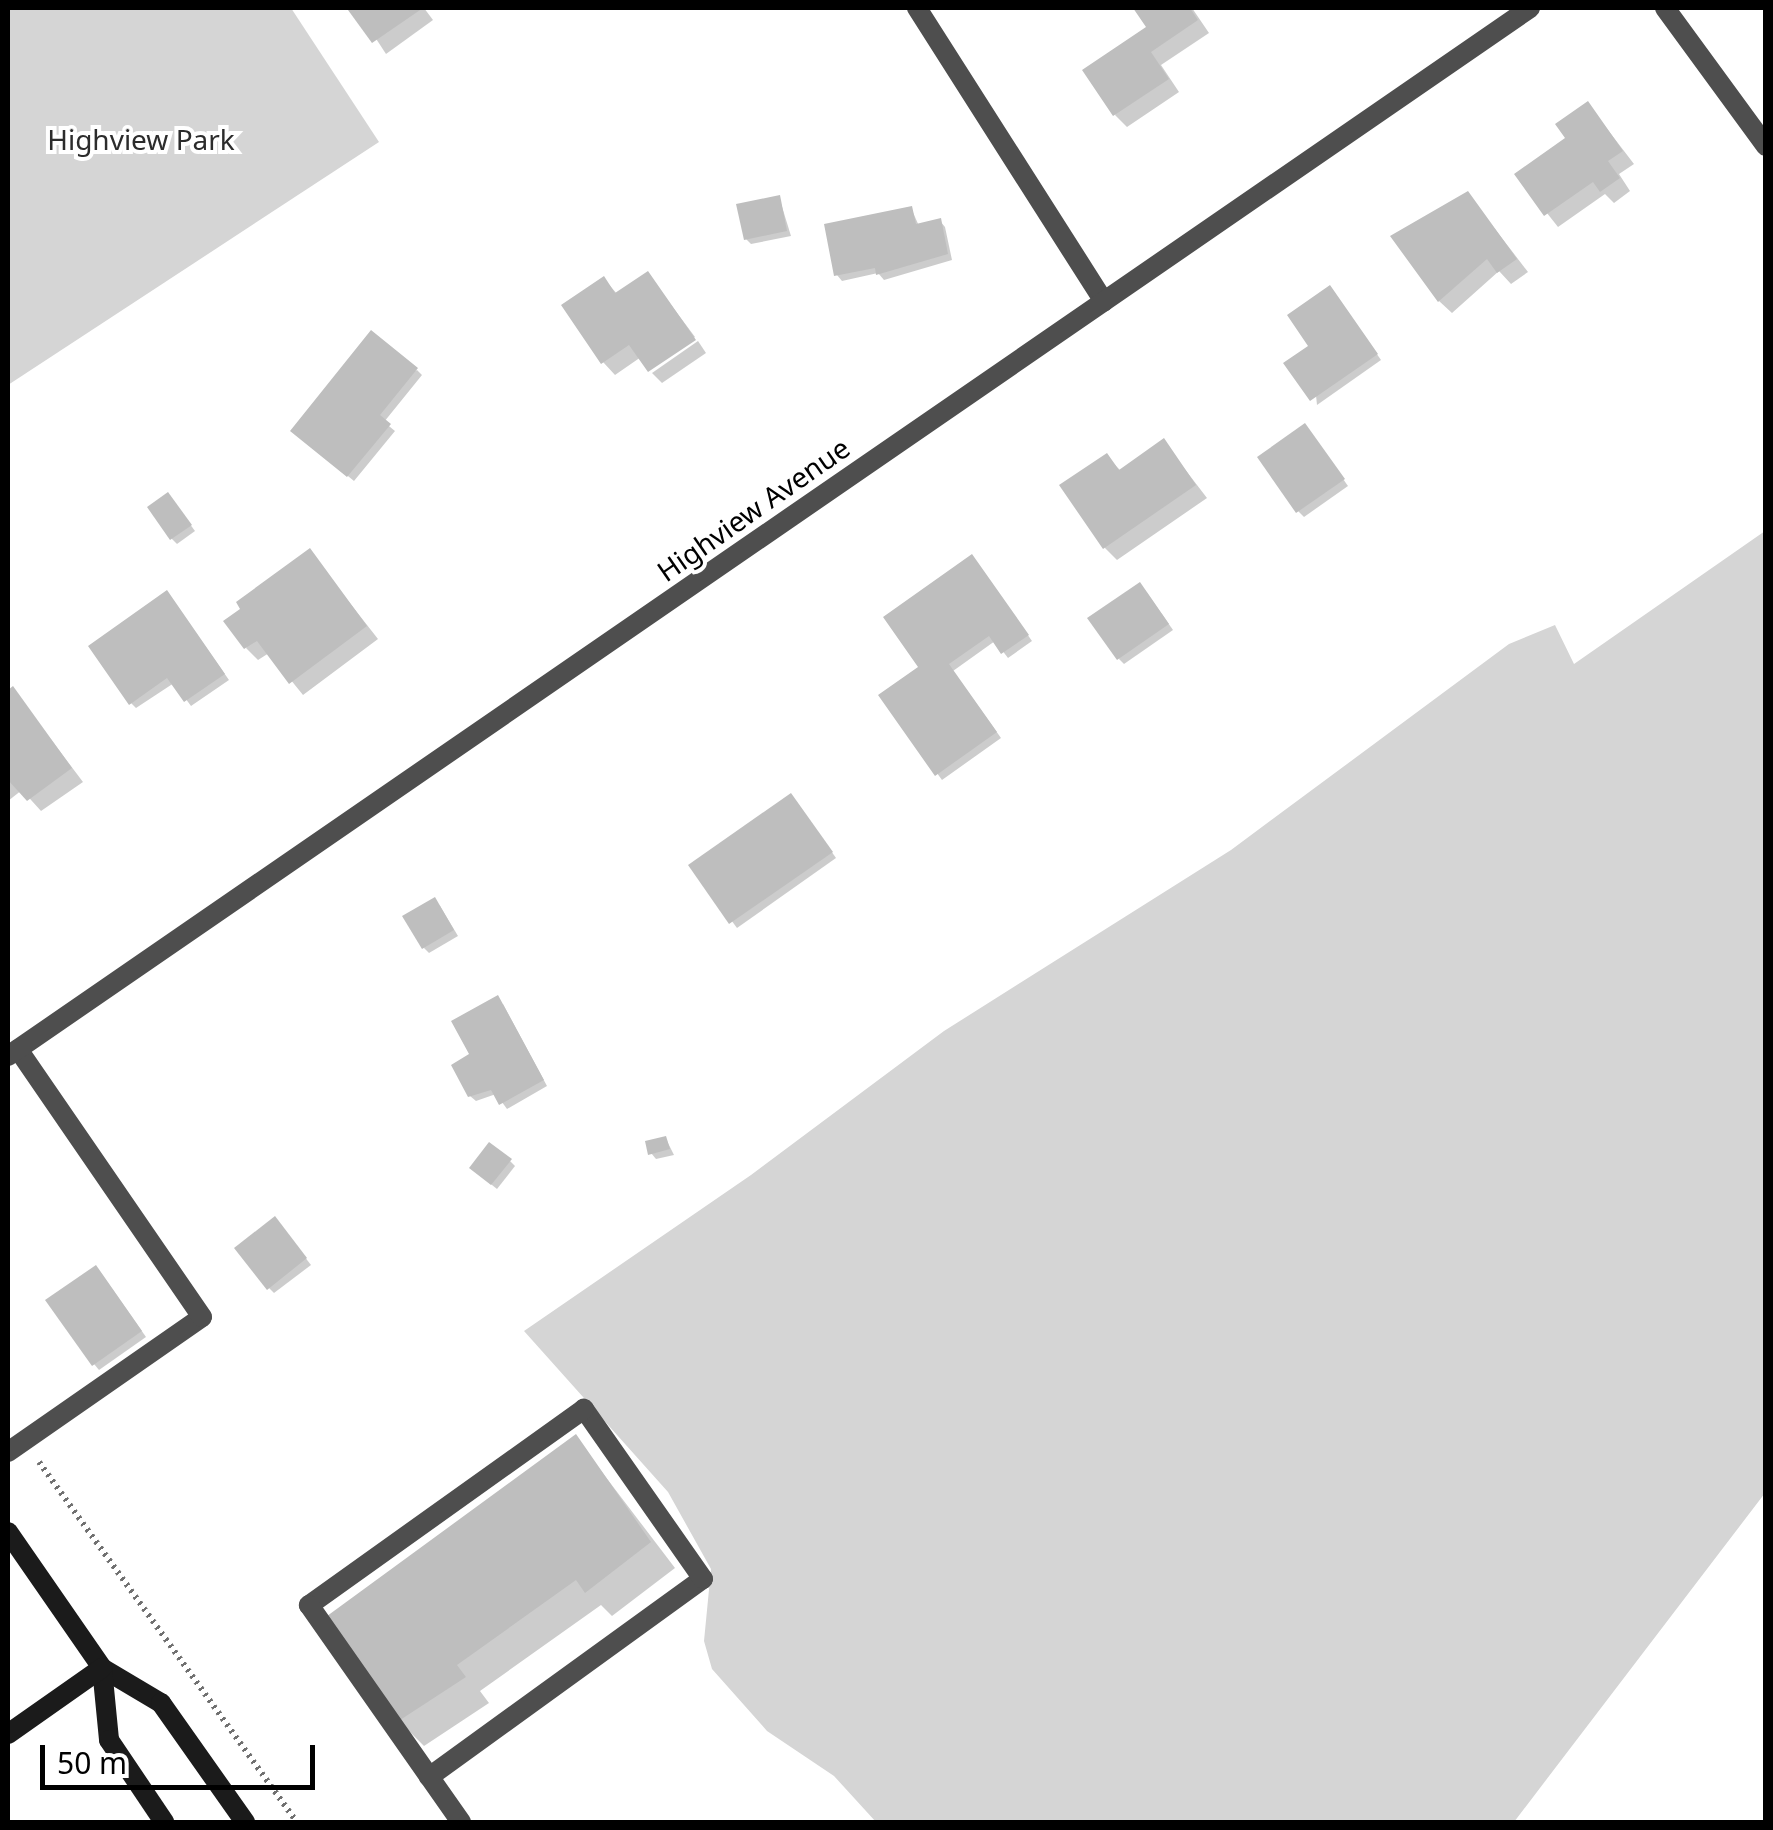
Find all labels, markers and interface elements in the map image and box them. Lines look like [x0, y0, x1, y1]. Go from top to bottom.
park label: Highview Park [47, 122, 235, 156]
street label: Highview Avenue [650, 430, 856, 588]
scale bar [45, 1725, 320, 1787]
text: 50 m [57, 1742, 127, 1783]

